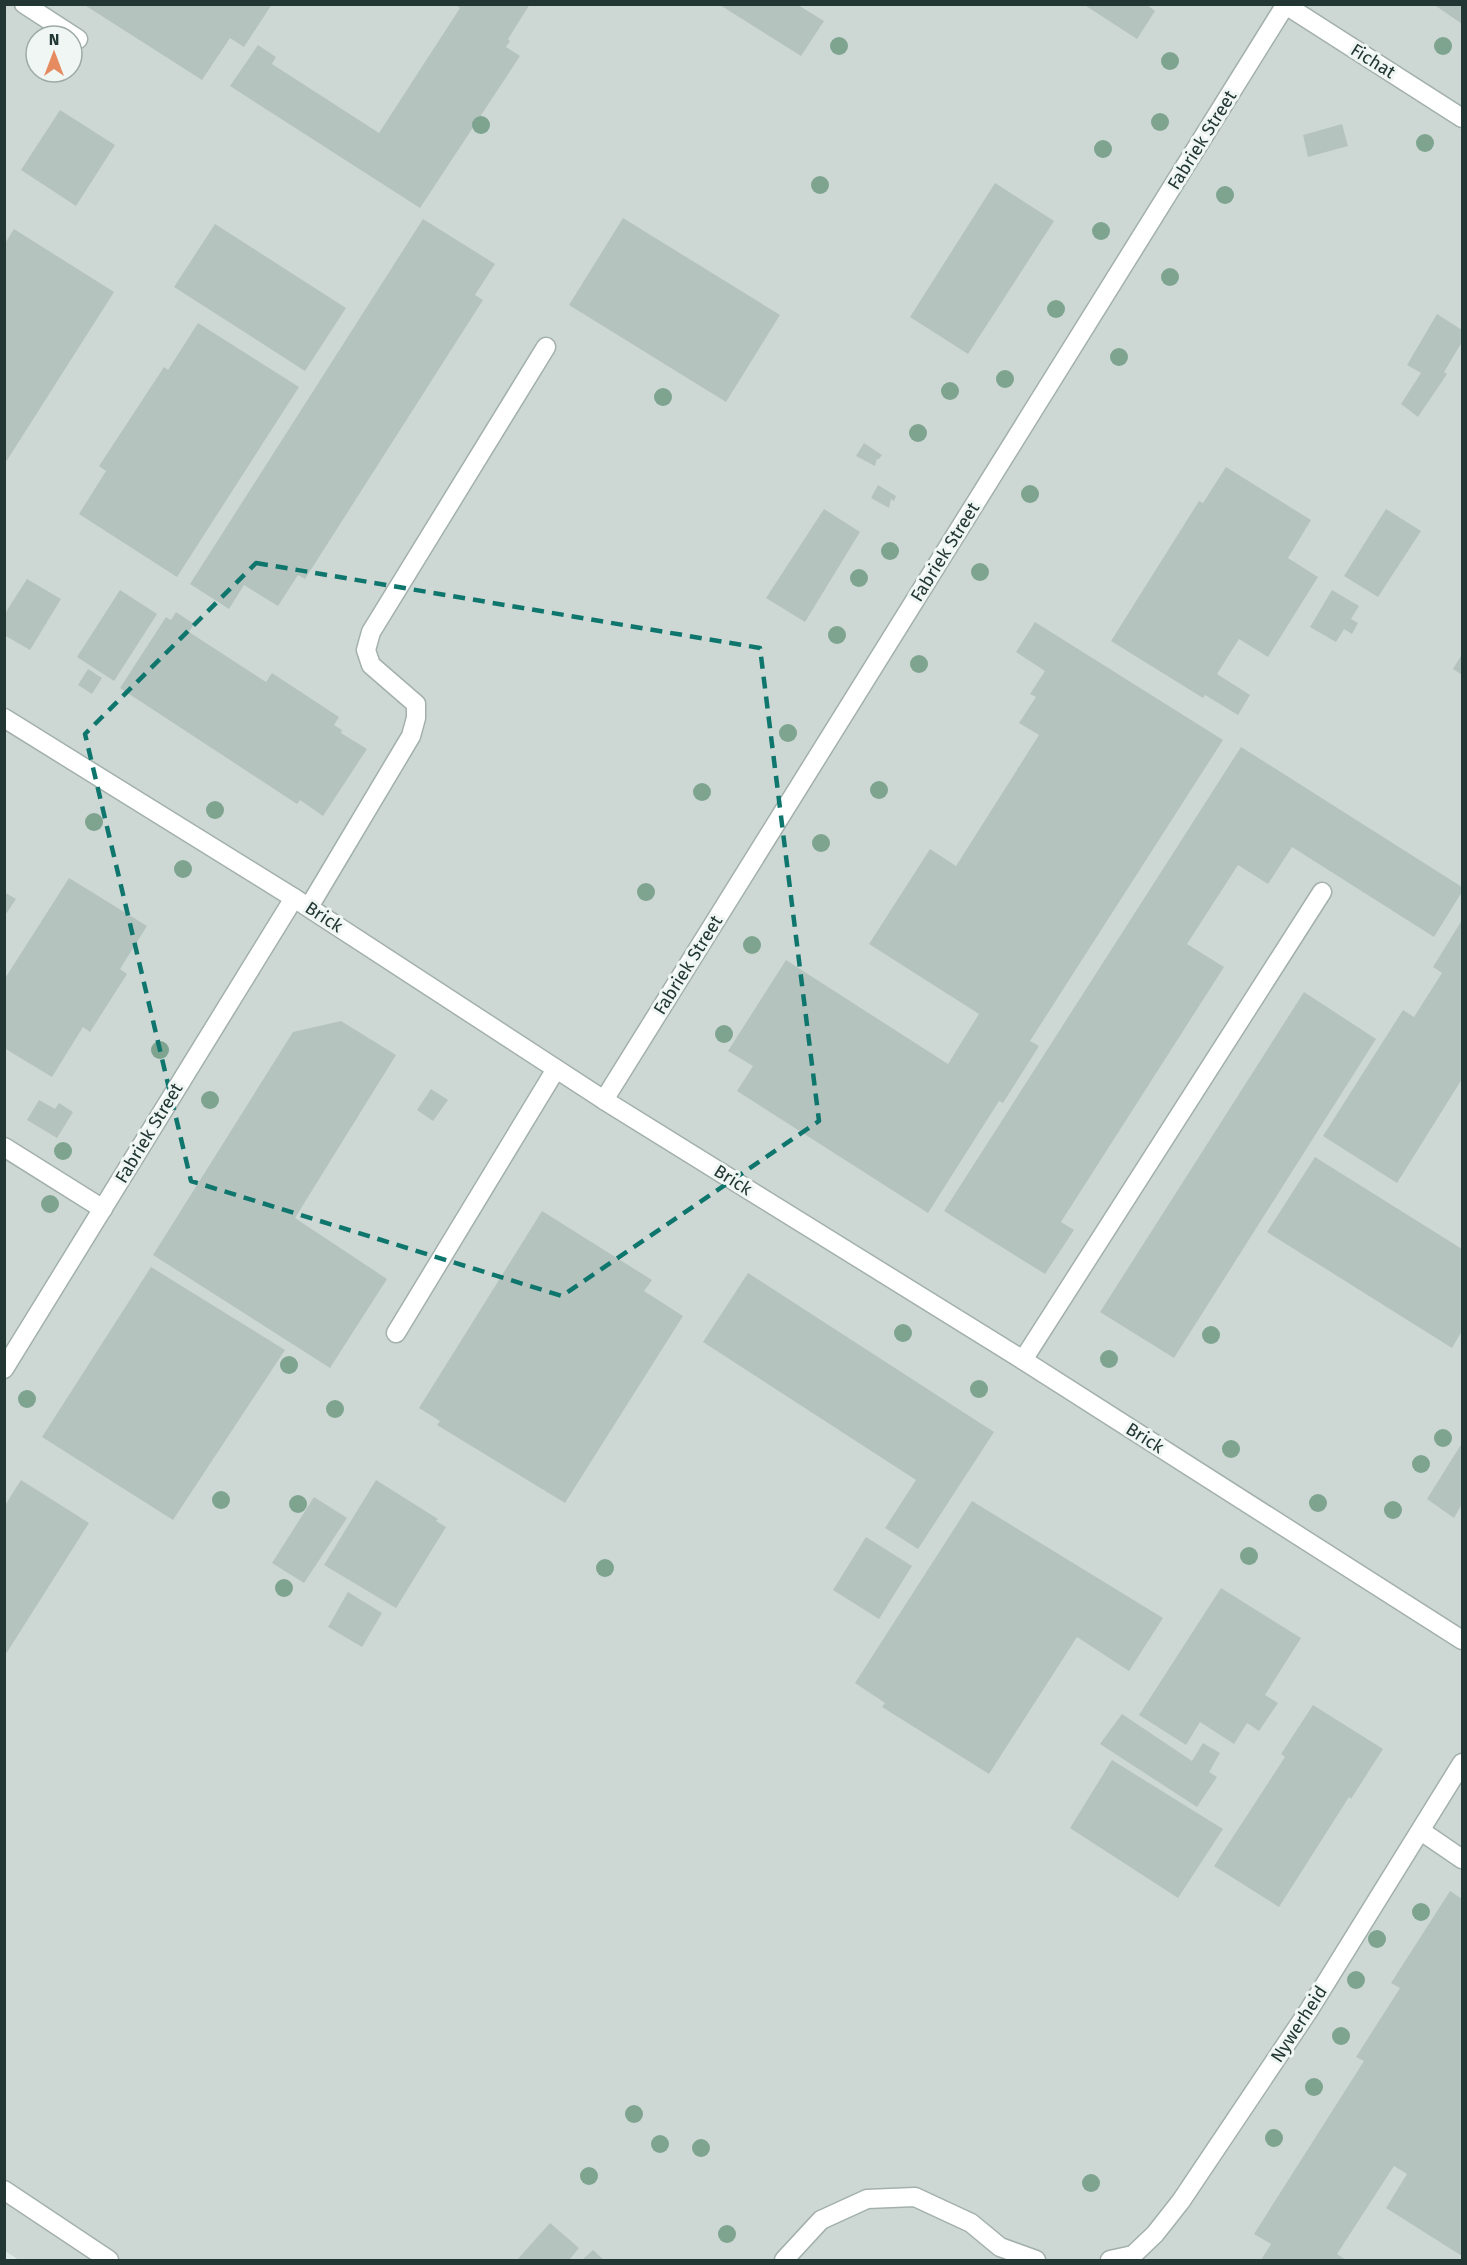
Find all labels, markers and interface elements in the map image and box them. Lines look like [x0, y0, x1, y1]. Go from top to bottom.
north arrow [24, 24, 84, 84]
text: N [49, 30, 59, 49]
street label: Fichat [1347, 39, 1400, 84]
street label: Fabriek Street [1163, 86, 1242, 194]
street label: Fabriek Street [906, 498, 985, 606]
street label: Brick [301, 897, 348, 938]
street label: Fabriek Street [649, 911, 728, 1019]
street label: Fabriek Street [110, 1079, 188, 1187]
street label: Brick [710, 1160, 757, 1201]
street label: Brick [1122, 1418, 1169, 1459]
street label: Nywerheid [1266, 1982, 1332, 2066]

